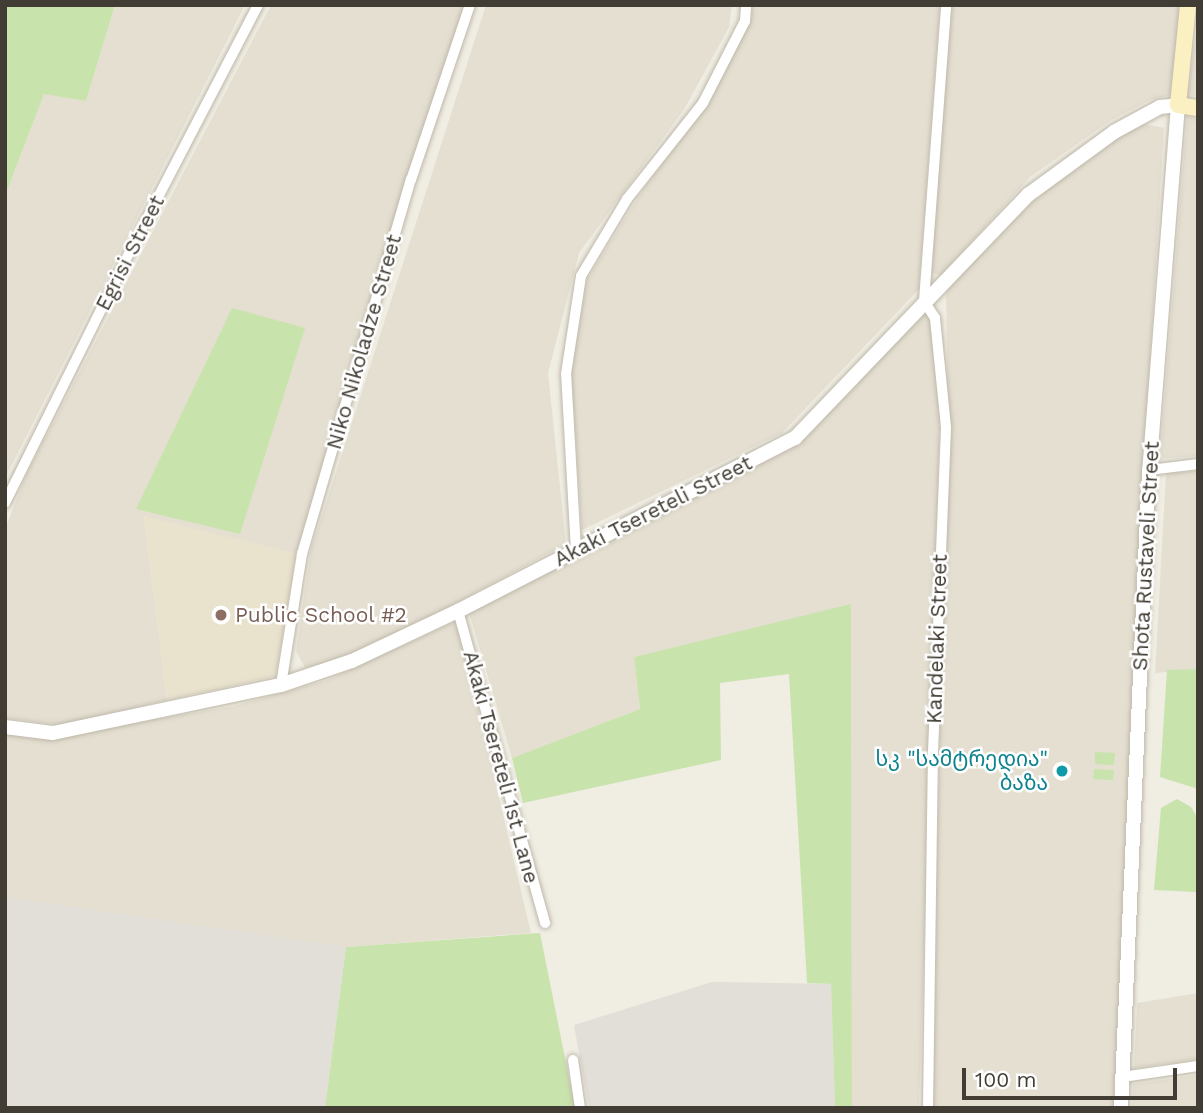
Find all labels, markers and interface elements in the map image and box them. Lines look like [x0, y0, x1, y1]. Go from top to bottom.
street label: Egrisi Street [90, 191, 170, 315]
street label: Niko Nikoladze Street [321, 232, 407, 452]
street label: Shota Rustaveli Street [1127, 440, 1165, 672]
street label: Akaki Tsereteli Street [550, 450, 756, 572]
street label: Kandelaki Street [921, 554, 953, 724]
place label: Public School #2 [235, 602, 408, 628]
marker: Public School #2 [213, 607, 229, 623]
street label: Akaki Tsereteli 1st Lane [458, 647, 544, 887]
place label: სკ "სამტრედია" ბაზა [875, 746, 1048, 796]
marker: სკ "სამტრედია" ბაზა [1054, 763, 1070, 779]
scale bar [965, 1054, 1180, 1098]
text: 100 m [975, 1067, 1037, 1092]

